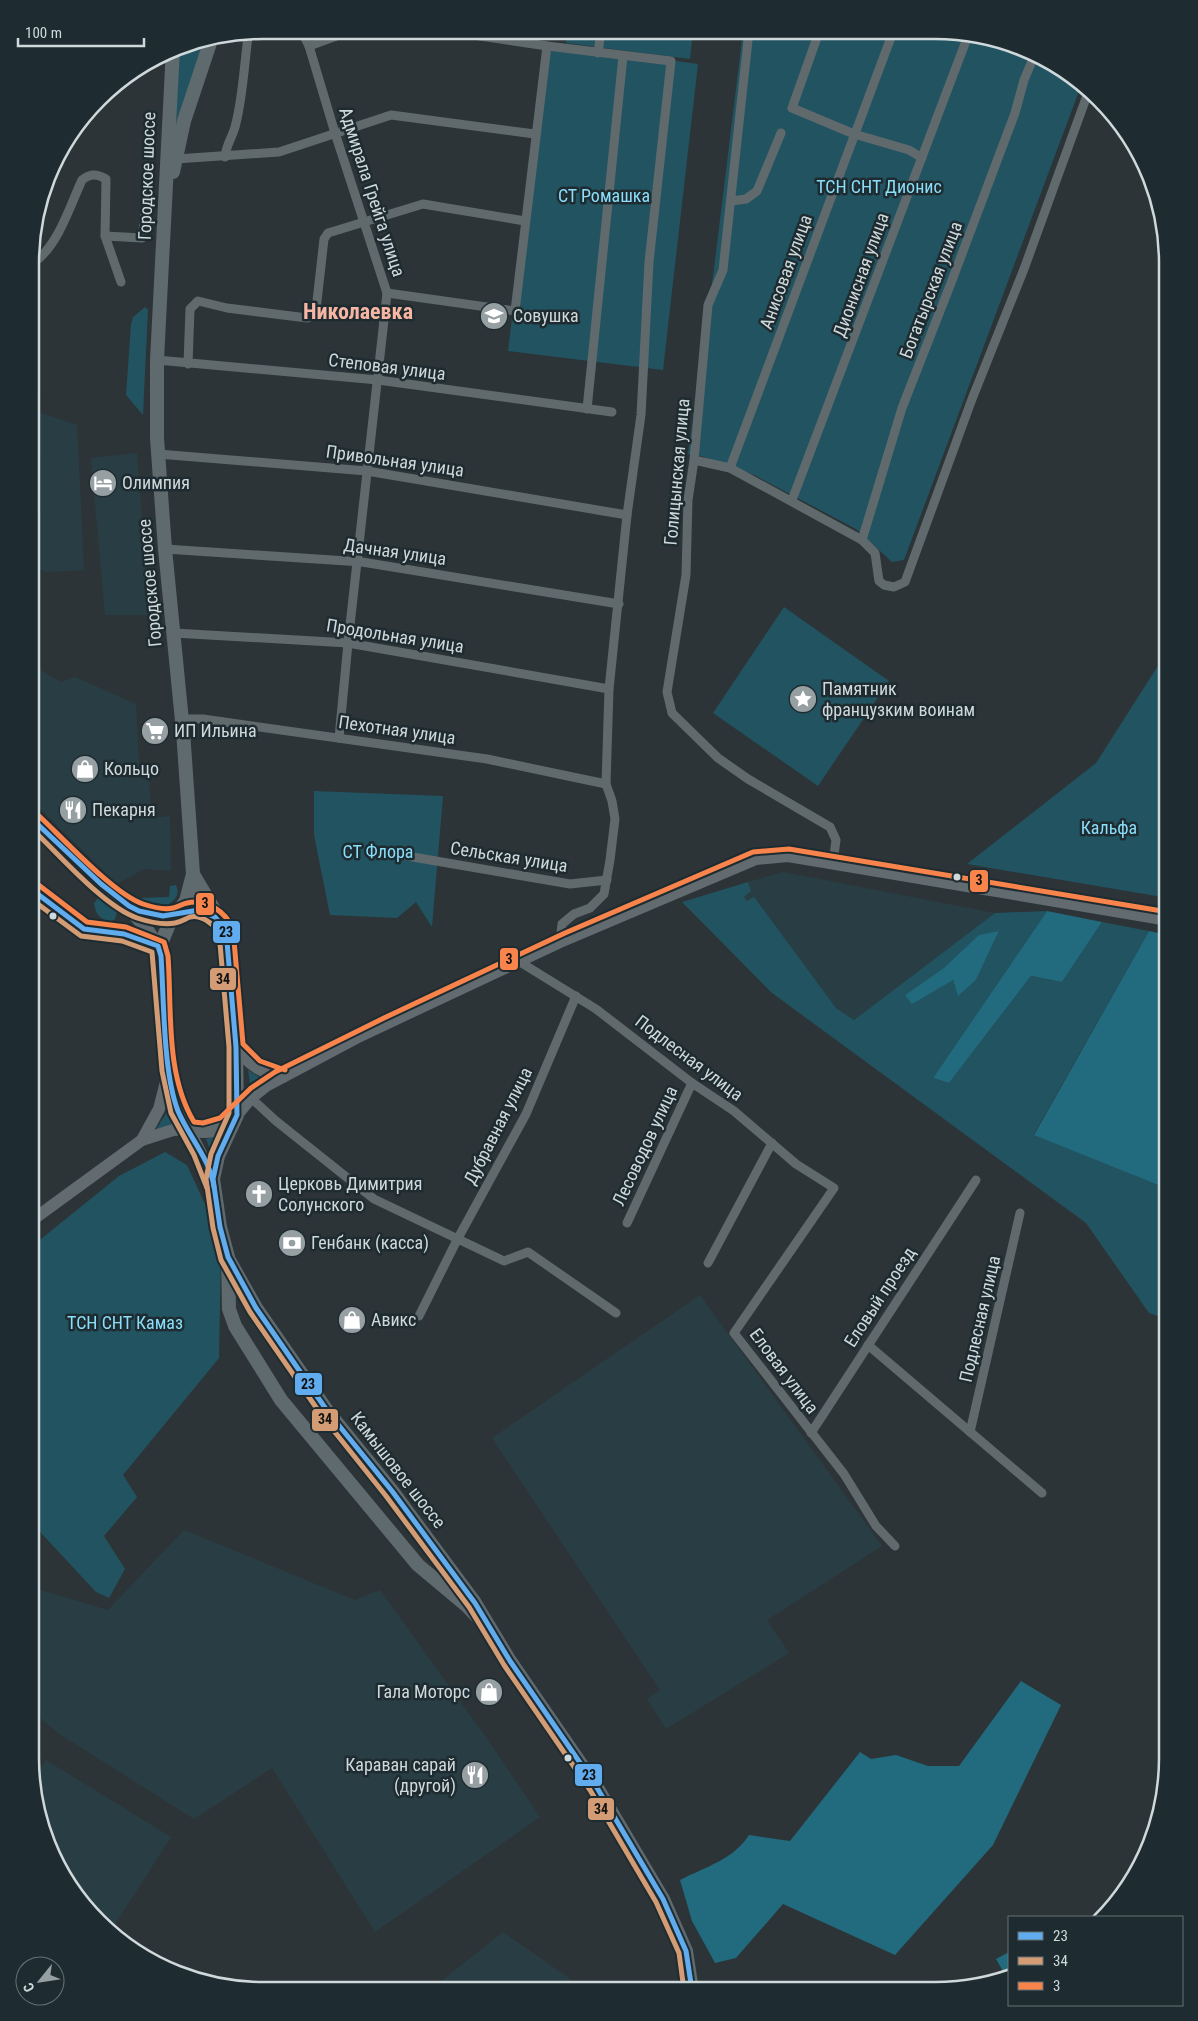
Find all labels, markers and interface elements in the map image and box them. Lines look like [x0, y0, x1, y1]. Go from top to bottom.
scale bar [18, 15, 144, 47]
text: 100 m [25, 24, 62, 42]
street label: Адмирала Грейга улица [335, 105, 410, 279]
street label: Городское шоссе [134, 112, 159, 240]
park label: ТСН СНТ Дионис [816, 176, 942, 197]
park label: СТ Ромашка [558, 185, 650, 206]
street label: Дионисная улица [828, 210, 893, 340]
street label: Анисовая улица [755, 212, 816, 332]
street label: Богатырская улица [895, 218, 966, 361]
district label: Николаевка [303, 299, 413, 324]
school or university icon: Совушка [479, 301, 509, 331]
place label: Совушка [513, 305, 579, 326]
street label: Степовая улица [327, 349, 447, 384]
street label: Голицынская улица [660, 398, 693, 546]
street label: Привольная улица [325, 440, 465, 481]
hotel icon: Олимпия [88, 468, 118, 498]
place label: Олимпия [122, 472, 190, 493]
street label: Городское шоссе [133, 518, 166, 648]
street label: Дачная улица [342, 534, 448, 569]
street label: Продольная улица [325, 614, 465, 657]
place label: Памятник французким воинам [822, 678, 975, 720]
place icon: Памятник французким воинам [788, 684, 818, 714]
street label: Пехотная улица [337, 711, 457, 748]
supermarket icon: ИП Ильина [140, 716, 170, 746]
place label: ИП Ильина [174, 720, 257, 741]
shop icon: Кольцо [70, 754, 100, 784]
place label: Кольцо [104, 758, 159, 779]
restaurant icon: Пекарня [58, 795, 88, 825]
place label: Пекарня [92, 799, 156, 820]
park label: Кальфа [1081, 817, 1137, 838]
street label: Сельская улица [449, 837, 569, 876]
park label: СТ Флора [342, 841, 414, 862]
line badge: 3 [969, 869, 989, 893]
unlabelled marker [952, 872, 962, 882]
text: 3 [975, 872, 983, 888]
line badge: 3 [195, 892, 215, 916]
text: 3 [201, 895, 209, 911]
unlabelled marker [48, 911, 58, 921]
line badge: 23 [212, 920, 241, 944]
text: 23 [219, 924, 233, 940]
line badge: 3 [499, 947, 519, 971]
text: 3 [505, 951, 513, 967]
line badge: 34 [209, 967, 237, 991]
text: 34 [216, 971, 230, 987]
street label: Подлесная улица [631, 1010, 747, 1105]
street label: Дубравная улица [459, 1064, 536, 1188]
street label: Лесоводов улица [608, 1083, 681, 1209]
place label: Церковь Димитрия Солунского [278, 1173, 422, 1215]
church icon: Церковь Димитрия Солунского [244, 1179, 274, 1209]
bank icon: Генбанк (касса) [277, 1228, 307, 1258]
place label: Генбанк (касса) [311, 1232, 429, 1254]
street label: Еловый проезд [839, 1243, 920, 1351]
street label: Подлесная улица [955, 1254, 1004, 1384]
shop icon: Авикс [337, 1305, 367, 1335]
place label: Авикс [371, 1309, 416, 1330]
park label: ТСН СНТ Камаз [67, 1312, 183, 1333]
street label: Еловая улица [746, 1324, 823, 1417]
line badge: 23 [294, 1372, 323, 1396]
text: 23 [301, 1376, 315, 1392]
street label: Камышовое шоссе [346, 1407, 450, 1532]
line badge: 34 [311, 1408, 339, 1432]
text: 34 [318, 1411, 332, 1427]
shop icon: Гала Моторс [474, 1677, 504, 1707]
place label: Гала Моторс [377, 1681, 470, 1702]
unlabelled marker [563, 1753, 573, 1763]
place label: Караван сарай (другой) [345, 1754, 456, 1797]
restaurant icon: Караван сарай (другой) [460, 1760, 490, 1790]
line badge: 23 [574, 1763, 603, 1787]
text: 23 [582, 1767, 596, 1783]
line badge: 34 [587, 1797, 615, 1821]
text: 34 [594, 1801, 608, 1817]
legend [1008, 1916, 1183, 2006]
text: 23 [1053, 1927, 1068, 1945]
text: 34 [1053, 1952, 1068, 1970]
north arrow [15, 1956, 65, 2006]
text: 3 [1053, 1977, 1060, 1995]
text: С [20, 1980, 38, 1995]

